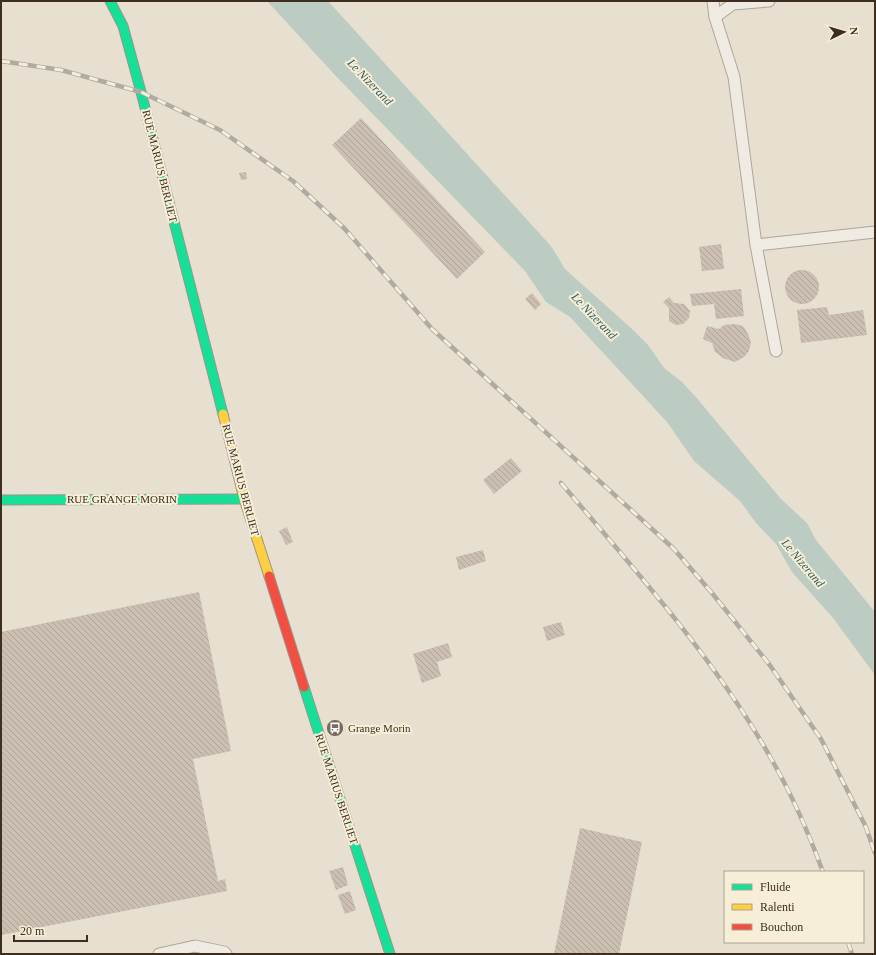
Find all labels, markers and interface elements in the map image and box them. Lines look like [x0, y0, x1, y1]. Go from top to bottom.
north arrow [824, 12, 864, 52]
text: N [848, 27, 860, 36]
water label: Le Nizerand [344, 55, 396, 109]
street label: RUE MARIUS BERLIET [140, 109, 180, 224]
water label: Le Nizerand [568, 289, 620, 343]
street label: RUE MARIUS BERLIET [220, 423, 262, 538]
street label: RUE GRANGE MORIN [67, 493, 177, 505]
water label: Le Nizerand [778, 535, 828, 591]
bus stop icon: Grange Morin [325, 718, 345, 738]
place label: Grange Morin [348, 722, 411, 734]
street label: RUE MARIUS BERLIET [313, 732, 361, 846]
legend [724, 871, 864, 943]
text: Fluide [760, 880, 791, 894]
text: Ralenti [760, 900, 795, 914]
scale bar [14, 917, 87, 943]
text: Bouchon [760, 920, 803, 934]
text: 20 m [20, 924, 45, 938]

